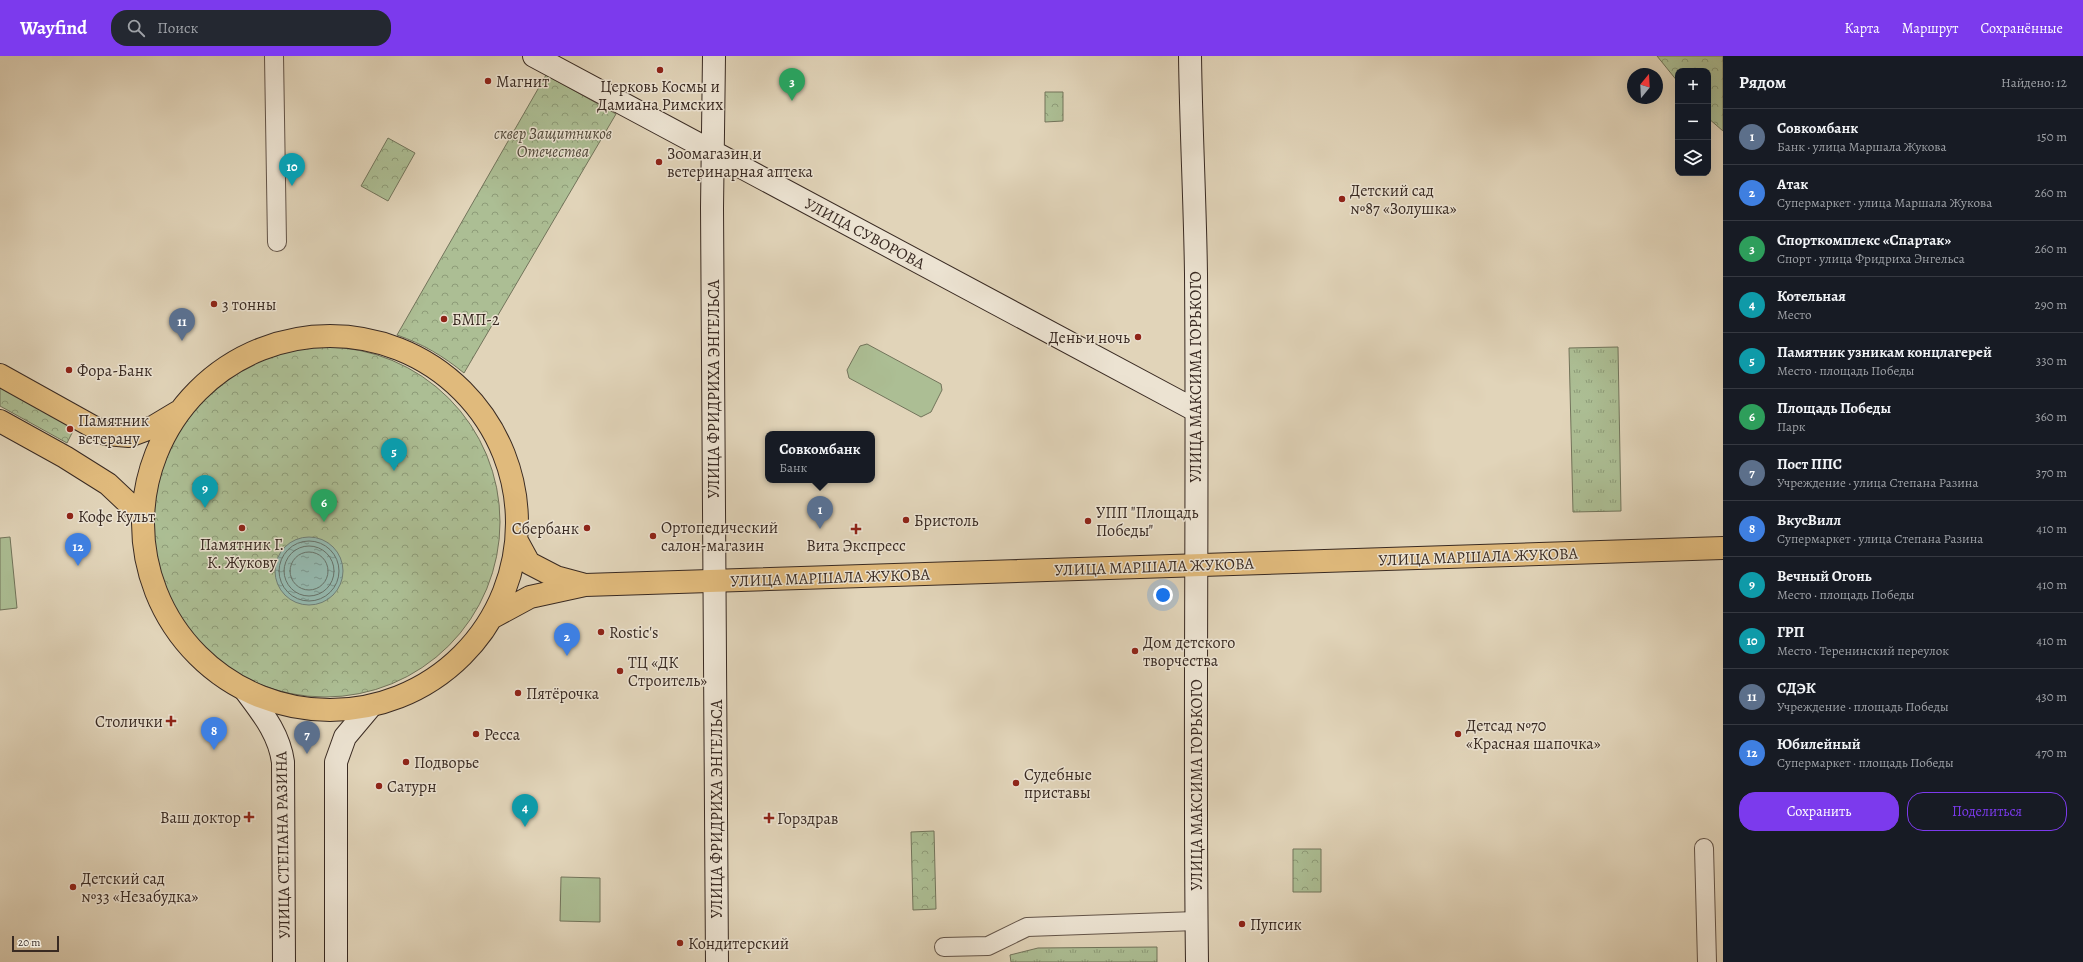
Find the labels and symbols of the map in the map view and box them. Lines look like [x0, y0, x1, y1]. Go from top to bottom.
marker: Церковь Космы и Дамиана Римских [655, 65, 665, 75]
pin: 3 [779, 68, 805, 101]
north arrow [1627, 68, 1663, 104]
place label: Магнит [496, 71, 549, 93]
marker: Магнит [483, 76, 493, 86]
place label: Церковь Космы и Дамиана Римских [597, 76, 723, 116]
park label: сквер Защитников Отечества [494, 123, 612, 163]
place label: Зоомагазин и ветеринарная аптека [667, 143, 814, 183]
pin: 10 [279, 153, 305, 186]
marker: Зоомагазин и ветеринарная аптека [654, 157, 664, 167]
place label: Детский сад №87 «Золушка» [1350, 180, 1457, 220]
street label: УЛИЦА СУВОРОВА [800, 193, 929, 275]
marker: Детский сад №87 «Золушка» [1337, 194, 1347, 204]
street label: УЛИЦА МАКСИМА ГОРЬКОГО [1185, 271, 1207, 483]
street label: УЛИЦА ФРИДРИХА ЭНГЕЛЬСА [703, 279, 725, 498]
place label: 3 тонны [222, 294, 276, 316]
marker: 3 тонны [209, 299, 219, 309]
pin: 11 [169, 308, 195, 341]
place label: БМП-2 [452, 309, 500, 331]
marker: БМП-2 [439, 314, 449, 324]
place label: День и ночь [1048, 327, 1130, 349]
marker: День и ночь [1133, 332, 1143, 342]
place label: Фора-Банк [77, 360, 152, 382]
marker: Фора-Банк [64, 365, 74, 375]
place label: Памятник ветерану [78, 410, 149, 450]
marker: Памятник ветерану [65, 424, 75, 434]
pin: 5 [381, 438, 407, 471]
pin: 9 [192, 475, 218, 508]
pin: 6 [311, 489, 337, 522]
pin: 1 [807, 496, 833, 529]
place label: УПП "Площадь Победы" [1096, 502, 1198, 542]
place label: Кофе Культ [78, 506, 155, 528]
place label: Бристоль [914, 510, 978, 532]
marker: Кофе Культ [65, 511, 75, 521]
marker: Бристоль [901, 515, 911, 525]
marker: УПП "Площадь Победы" [1083, 516, 1093, 526]
place label: Ортопедический салон-магазин [661, 517, 778, 557]
place label: Сбербанк [512, 518, 579, 540]
marker: Памятник Г. К. Жукову [237, 523, 247, 533]
marker: Сбербанк [582, 523, 592, 533]
marker: Вита Экспресс [851, 524, 861, 534]
marker: Ортопедический салон-магазин [648, 531, 658, 541]
pin: 12 [65, 533, 91, 566]
place label: Памятник Г. К. Жукову [200, 534, 284, 574]
place label: Вита Экспресс [806, 535, 906, 557]
street label: УЛИЦА МАРШАЛА ЖУКОВА [1378, 542, 1579, 571]
street label: УЛИЦА МАРШАЛА ЖУКОВА [1054, 552, 1255, 581]
street label: УЛИЦА МАРШАЛА ЖУКОВА [730, 563, 931, 592]
your location [1153, 585, 1173, 605]
place label: Rostic's [609, 622, 659, 644]
pin: 2 [554, 623, 580, 656]
marker: Rostic's [596, 627, 606, 637]
place label: Дом детского творчества [1143, 632, 1235, 672]
marker: Дом детского творчества [1130, 646, 1140, 656]
place label: ТЦ «ДК Строитель» [628, 652, 707, 692]
marker: ТЦ «ДК Строитель» [615, 666, 625, 676]
street label: УЛИЦА МАКСИМА ГОРЬКОГО [1186, 679, 1208, 891]
place label: Пятёрочка [526, 683, 600, 705]
marker: Пятёрочка [513, 688, 523, 698]
street label: УЛИЦА ФРИДРИХА ЭНГЕЛЬСА [706, 699, 728, 918]
place label: Столички [95, 711, 163, 733]
place label: Детсад №70 «Красная шапочка» [1466, 715, 1601, 755]
marker: Столички [166, 716, 176, 726]
pin: 8 [201, 717, 227, 750]
pin: 7 [294, 721, 320, 754]
place label: Ресса [484, 724, 521, 746]
marker: Ресса [471, 729, 481, 739]
marker: Детсад №70 «Красная шапочка» [1453, 729, 1463, 739]
street label: УЛИЦА СТЕПАНА РАЗИНА [270, 750, 296, 939]
place label: Подворье [414, 752, 479, 774]
marker: Подворье [401, 757, 411, 767]
place label: Судебные приставы [1024, 764, 1092, 804]
place label: Сатурн [387, 776, 436, 798]
marker: Судебные приставы [1011, 778, 1021, 788]
marker: Сатурн [374, 781, 384, 791]
pin: 4 [512, 794, 538, 827]
place label: Ваш доктор [160, 807, 241, 829]
place label: Горздрав [777, 808, 838, 830]
marker: Ваш доктор [244, 812, 254, 822]
marker: Горздрав [764, 813, 774, 823]
place label: Детский сад №33 «Незабудка» [81, 868, 198, 908]
marker: Детский сад №33 «Незабудка» [68, 882, 78, 892]
place label: Пупсик [1250, 914, 1302, 936]
marker: Пупсик [1237, 919, 1247, 929]
place label: Кондитерский [688, 933, 789, 955]
scale bar [12, 934, 59, 953]
marker: Кондитерский [675, 938, 685, 948]

